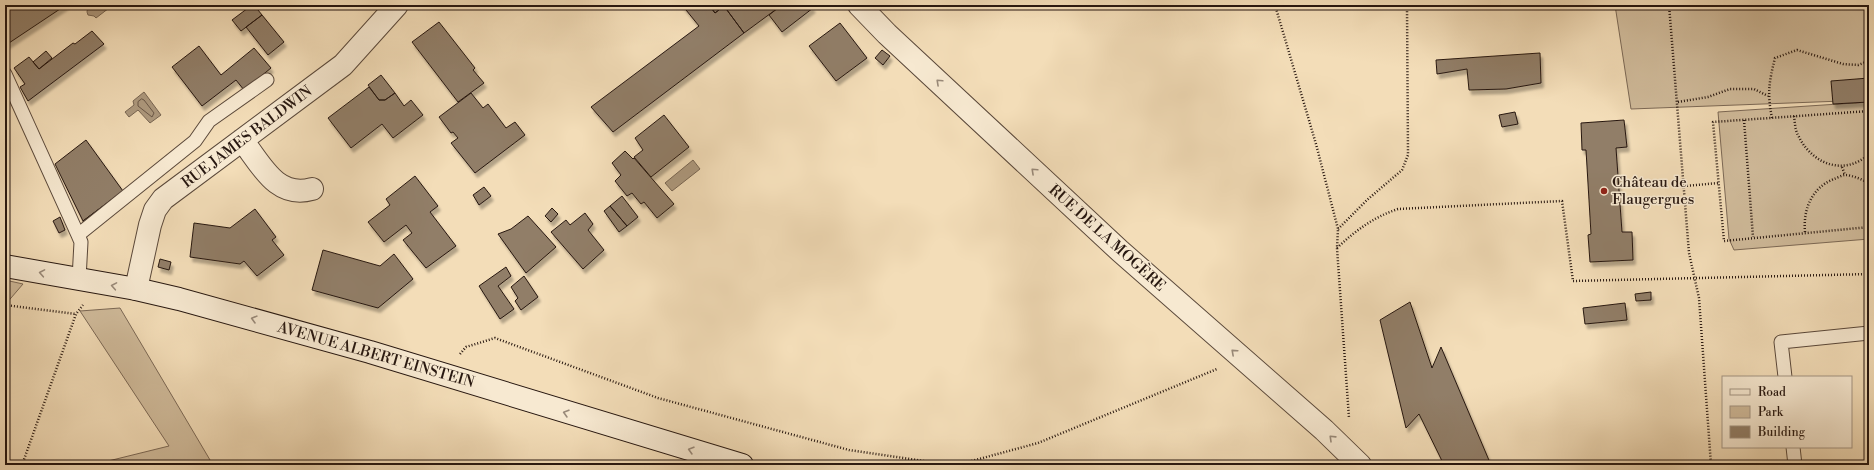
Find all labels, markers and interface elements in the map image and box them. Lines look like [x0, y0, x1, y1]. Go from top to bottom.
one-way arrow [936, 80, 944, 87]
street label: RUE JAMES BALDWIN [178, 82, 316, 192]
one-way arrow [1032, 169, 1039, 176]
place label: Château de Flaugergues [1612, 173, 1694, 209]
street label: RUE DE LA MOGÈRE [1045, 180, 1170, 295]
marker: Château de Flaugergues [1599, 186, 1609, 196]
one-way arrow [39, 269, 45, 278]
one-way arrow [111, 282, 117, 290]
one-way arrow [251, 316, 257, 324]
street label: AVENUE ALBERT EINSTEIN [274, 317, 477, 392]
one-way arrow [1232, 350, 1239, 357]
legend [1722, 376, 1852, 448]
text: Road [1758, 385, 1786, 400]
text: Park [1758, 405, 1784, 420]
one-way arrow [563, 409, 570, 418]
text: Building [1757, 425, 1806, 440]
one-way arrow [1329, 435, 1337, 443]
one-way arrow [688, 446, 695, 455]

